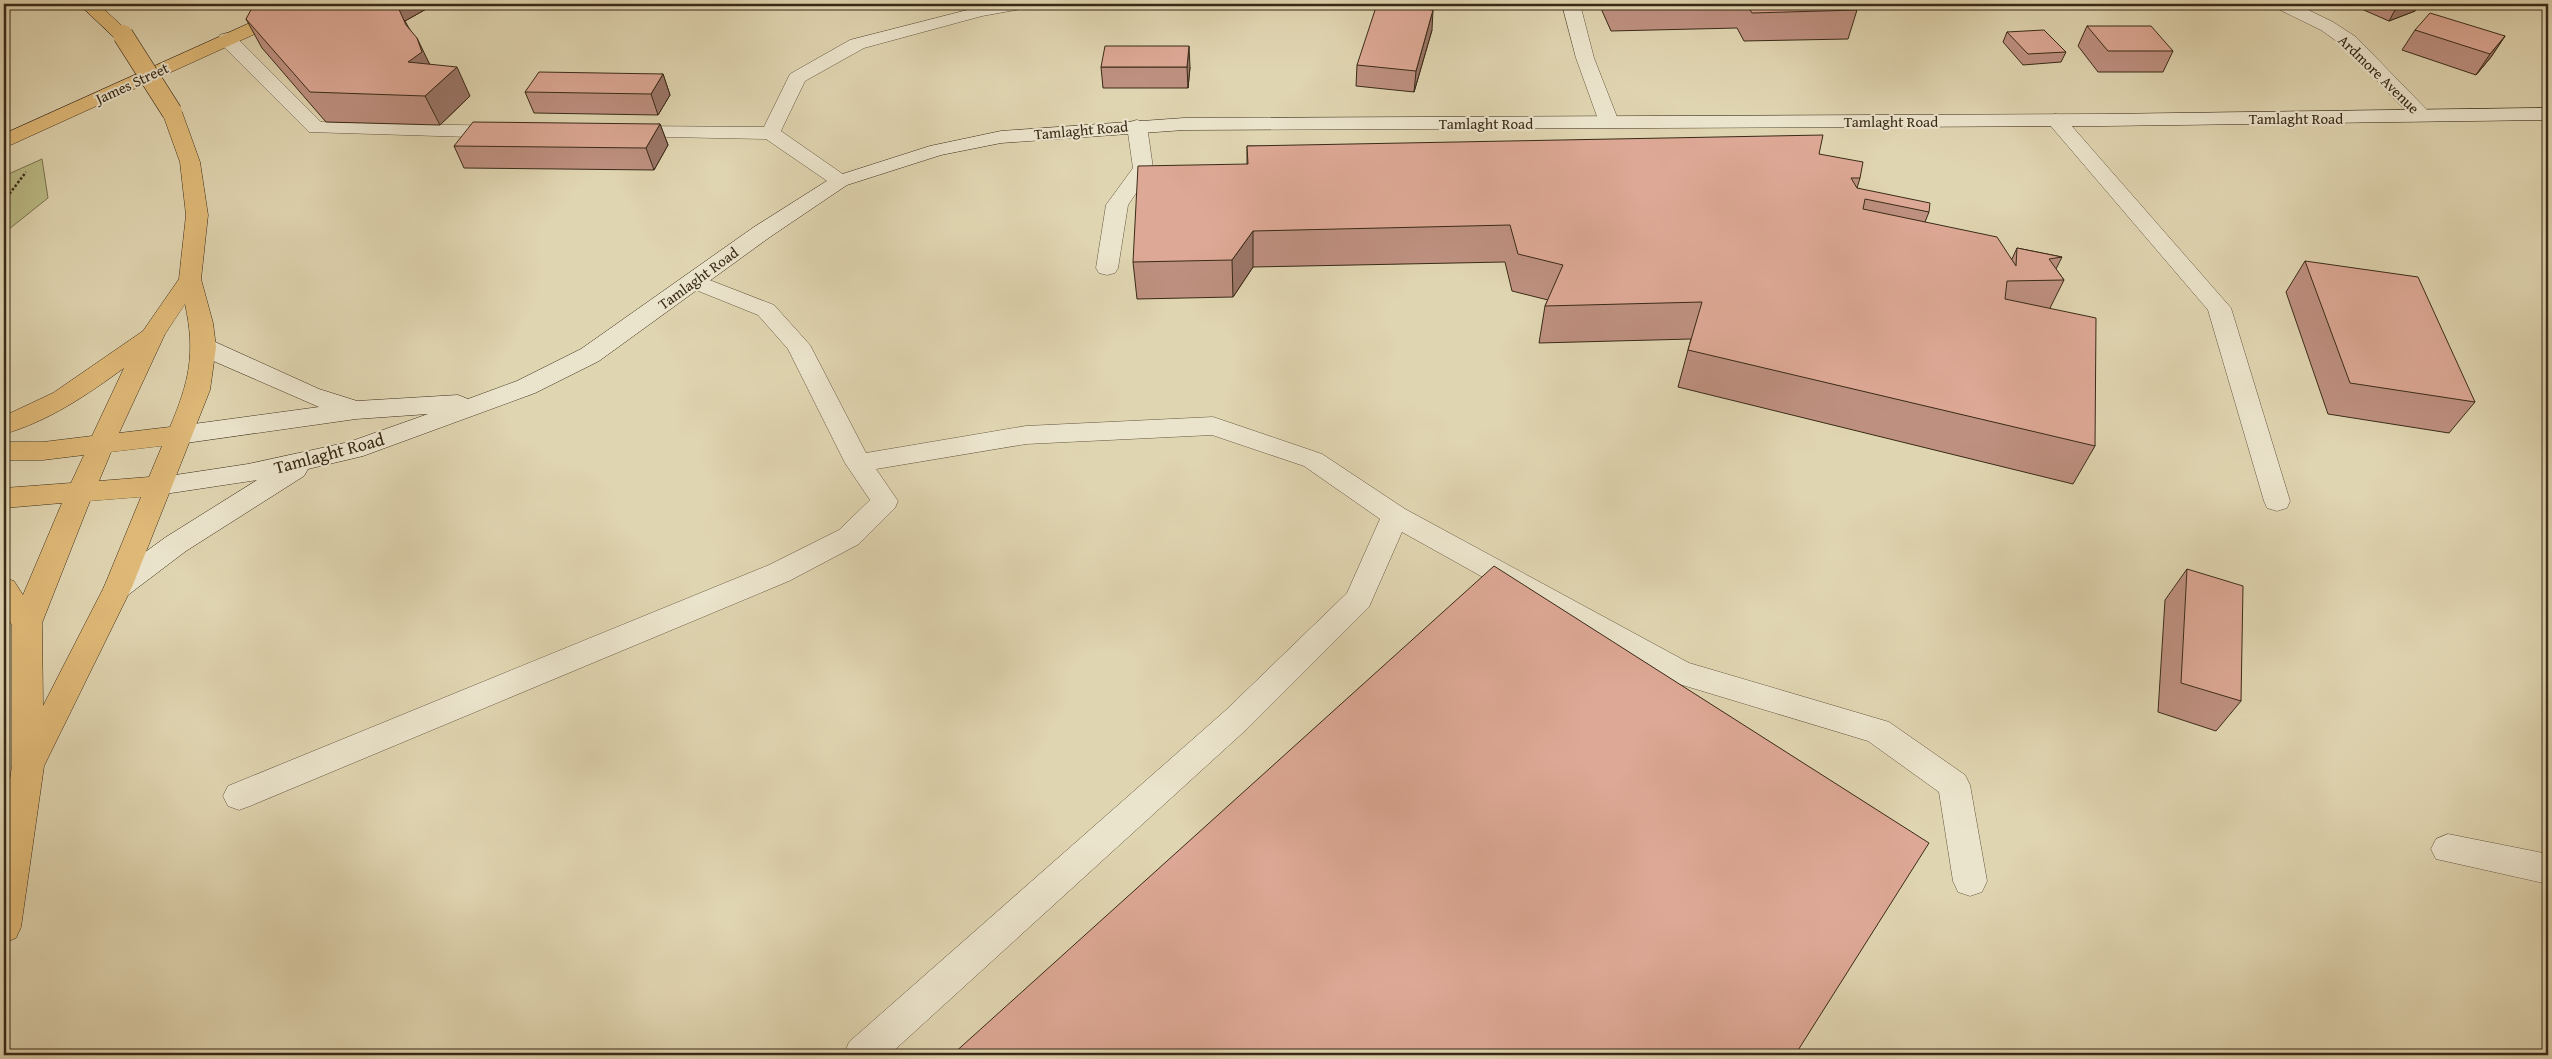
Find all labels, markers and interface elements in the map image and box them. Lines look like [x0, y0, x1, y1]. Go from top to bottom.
street label: Ardmore Avenue [2334, 30, 2424, 118]
street label: James Street [90, 57, 173, 110]
street label: Tamlaght Road [2249, 108, 2343, 129]
street label: Tamlaght Road [1844, 111, 1938, 132]
street label: Tamlaght Road [1439, 113, 1533, 134]
street label: Tamlaght Road [1033, 115, 1129, 145]
street label: Tamlaght Road [654, 242, 742, 314]
street label: Tamlaght Road [271, 425, 388, 481]

